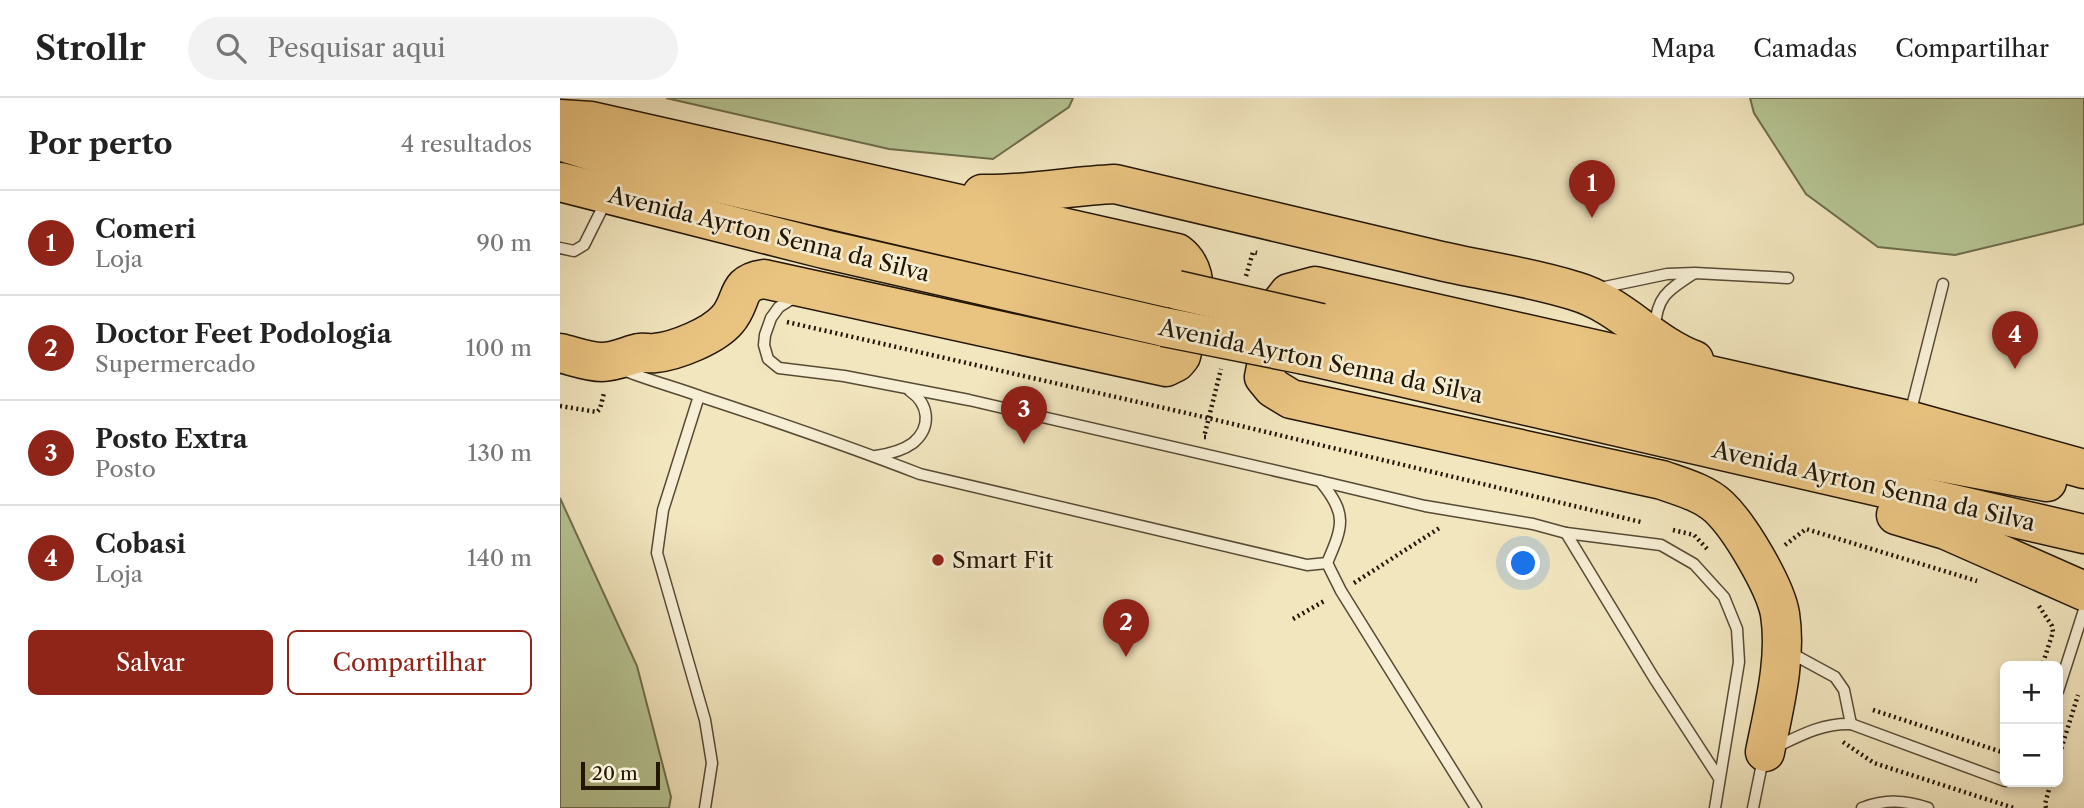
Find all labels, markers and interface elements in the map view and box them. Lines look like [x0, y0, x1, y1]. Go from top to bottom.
search box [188, 17, 678, 80]
text: Strollr [35, 28, 146, 69]
icon: search [212, 29, 250, 67]
text: Pesquisar aqui [268, 32, 445, 64]
text: Mapa [1651, 34, 1715, 63]
text: Camadas [1753, 34, 1857, 63]
text: Compartilhar [1895, 34, 2049, 63]
text: Por perto [28, 125, 173, 162]
text: 4 resultados [401, 130, 532, 158]
pin: 1 [1569, 160, 1615, 218]
street label: Avenida Ayrton Senna da Silva [604, 180, 933, 288]
text: Comeri [95, 213, 196, 245]
text: 1 [46, 229, 56, 257]
text: 90 m [476, 229, 532, 257]
text: Loja [95, 245, 143, 273]
pin: 4 [1992, 311, 2038, 369]
street label: Avenida Ayrton Senna da Silva [1156, 313, 1486, 409]
text: Doctor Feet Podologia [95, 318, 392, 350]
text: 2 [44, 334, 58, 362]
text: 100 m [466, 334, 532, 362]
text: Supermercado [95, 350, 256, 378]
pin: 3 [1001, 386, 1047, 444]
text: Posto Extra [95, 423, 248, 455]
street label: Avenida Ayrton Senna da Silva [1709, 435, 2039, 537]
text: 3 [45, 439, 58, 467]
text: 130 m [468, 439, 532, 467]
text: Posto [95, 455, 156, 483]
text: Cobasi [95, 528, 186, 560]
text: 4 [44, 544, 58, 572]
text: 140 m [467, 544, 532, 572]
place label: Smart Fit [952, 546, 1053, 574]
your location [1506, 546, 1540, 580]
marker: Smart Fit [930, 552, 946, 568]
text: Loja [95, 560, 143, 588]
pin: 2 [1103, 599, 1149, 657]
button: Salvar [28, 630, 273, 695]
button: Compartilhar [287, 630, 532, 695]
map controls [2000, 661, 2063, 787]
button: + [2000, 661, 2063, 724]
button: − [2000, 724, 2063, 787]
scale bar [581, 759, 660, 791]
text: 20 m [592, 762, 638, 785]

